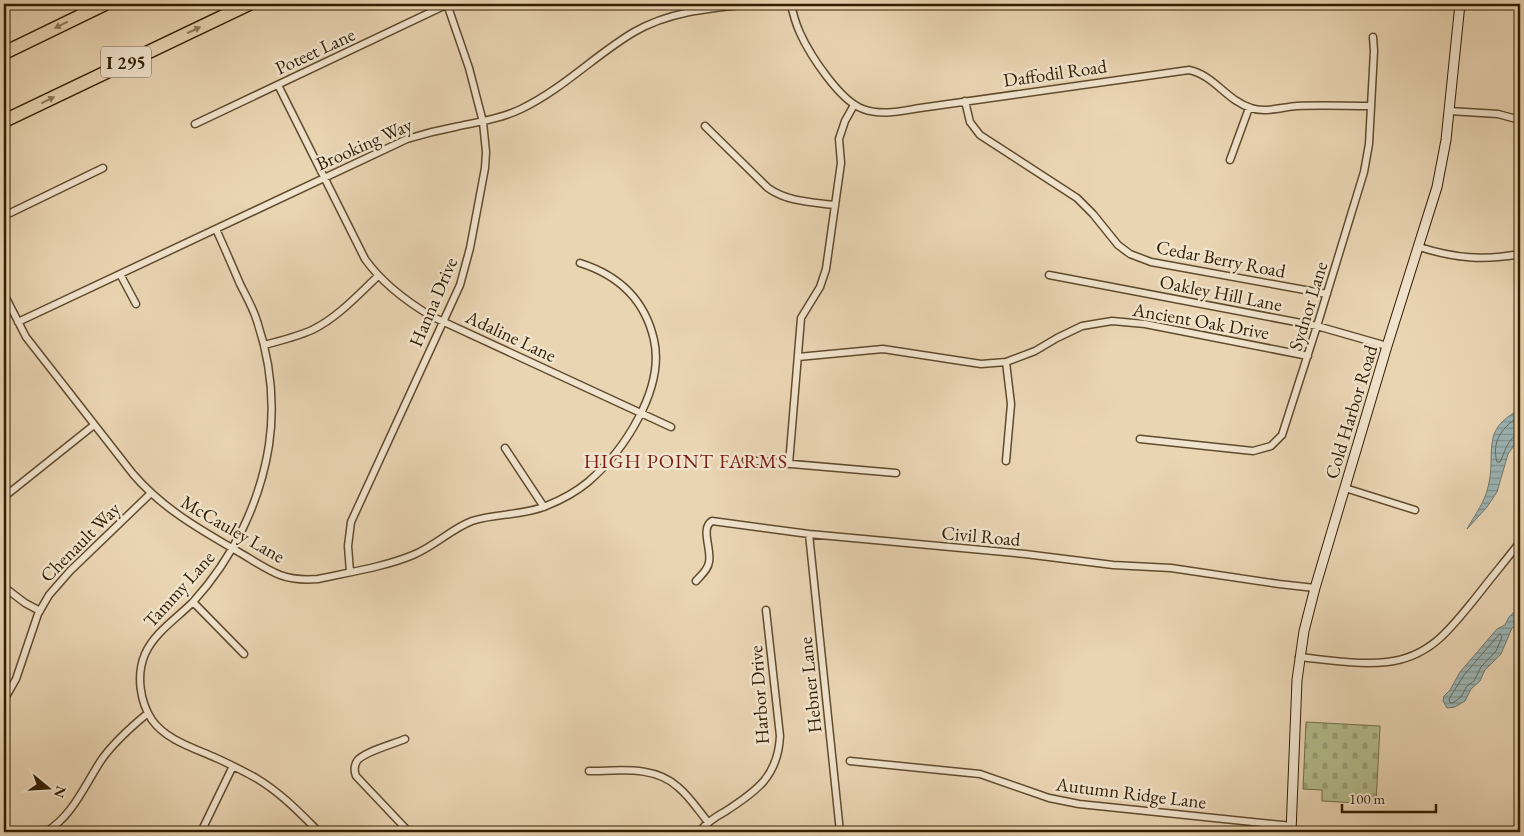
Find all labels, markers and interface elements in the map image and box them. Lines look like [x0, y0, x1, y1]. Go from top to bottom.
one-way arrow [54, 21, 68, 29]
street label: Poteet Lane [271, 22, 359, 80]
one-way arrow [187, 26, 201, 34]
road number: I 295 [101, 46, 151, 78]
street label: Daffodil Road [1002, 53, 1109, 93]
one-way arrow [41, 96, 55, 104]
street label: Brooking Way [312, 111, 417, 176]
street label: Cedar Berry Road [1154, 234, 1288, 284]
street label: Hanna Drive [403, 253, 463, 351]
street label: Sydnor Lane [1283, 258, 1333, 354]
street label: Oakley Hill Lane [1158, 269, 1284, 317]
street label: Ancient Oak Drive [1130, 297, 1271, 345]
street label: Adaline Lane [461, 304, 560, 368]
street label: Cold Harbor Road [1319, 342, 1383, 482]
district label: HIGH POINT FARMS [584, 448, 788, 474]
street label: McCauley Lane [177, 489, 289, 569]
street label: Chenault Way [34, 496, 126, 588]
street label: Civil Road [940, 520, 1022, 552]
street label: Tammy Lane [138, 545, 220, 633]
street label: Hebner Lane [793, 636, 827, 734]
street label: Harbor Drive [743, 645, 775, 745]
north arrow [22, 764, 72, 814]
street label: Autumn Ridge Lane [1053, 771, 1208, 815]
scale bar [1342, 781, 1435, 813]
text: N [50, 784, 71, 801]
text: 100 m [1349, 789, 1386, 808]

